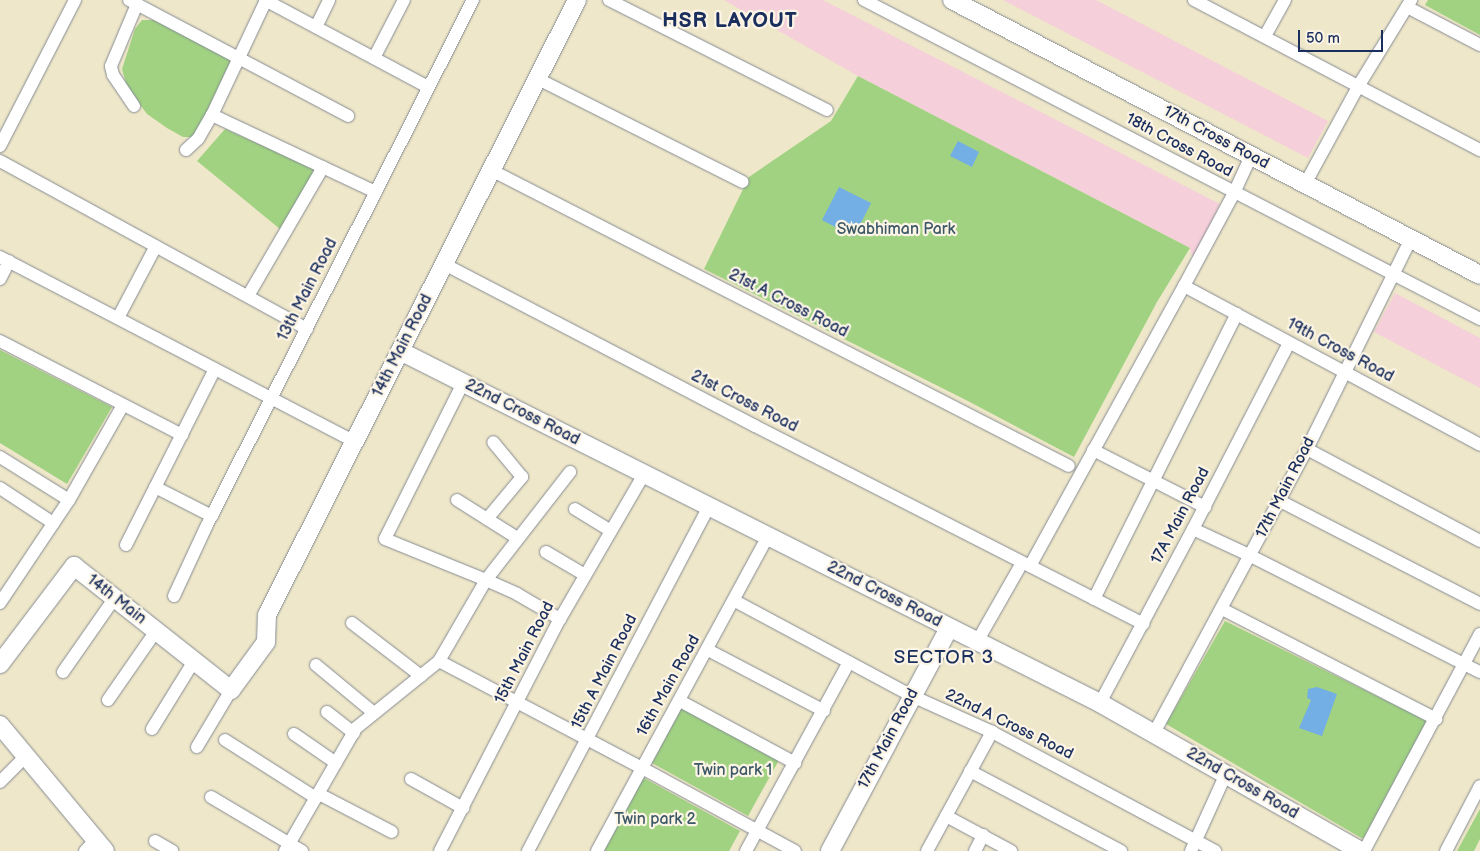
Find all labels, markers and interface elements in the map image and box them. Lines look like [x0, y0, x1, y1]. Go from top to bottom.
district label: HSR LAYOUT [661, 8, 799, 34]
scale bar [1300, 20, 1385, 52]
text: 50 m [1306, 29, 1340, 48]
street label: 17th Cross Road [1160, 102, 1272, 174]
street label: 18th Cross Road [1122, 110, 1236, 182]
park label: Swabhiman Park [837, 220, 955, 240]
street label: 13th Main Road [274, 235, 342, 345]
street label: 21st A Cross Road [725, 266, 851, 342]
street label: 14th Main Road [369, 291, 437, 401]
street label: 19th Cross Road [1283, 315, 1397, 387]
street label: 21st Cross Road [687, 367, 801, 437]
street label: 22nd Cross Road [461, 376, 583, 450]
street label: 17th Main Road [1252, 434, 1320, 542]
street label: 17A Main Road [1147, 464, 1215, 568]
street label: 22nd Cross Road [823, 558, 945, 632]
street label: 14th Main [83, 571, 149, 629]
street label: 15th Main Road [491, 599, 559, 707]
street label: 15th A Main Road [568, 611, 642, 733]
street label: 16th Main Road [633, 632, 705, 740]
district label: SECTOR 3 [893, 647, 995, 669]
street label: 17th Main Road [855, 686, 923, 792]
street label: 22nd A Cross Road [942, 686, 1076, 764]
street label: 22nd Cross Road [1183, 744, 1301, 824]
park label: Twin park 1 [694, 761, 772, 781]
park label: Twin park 2 [614, 810, 696, 830]

